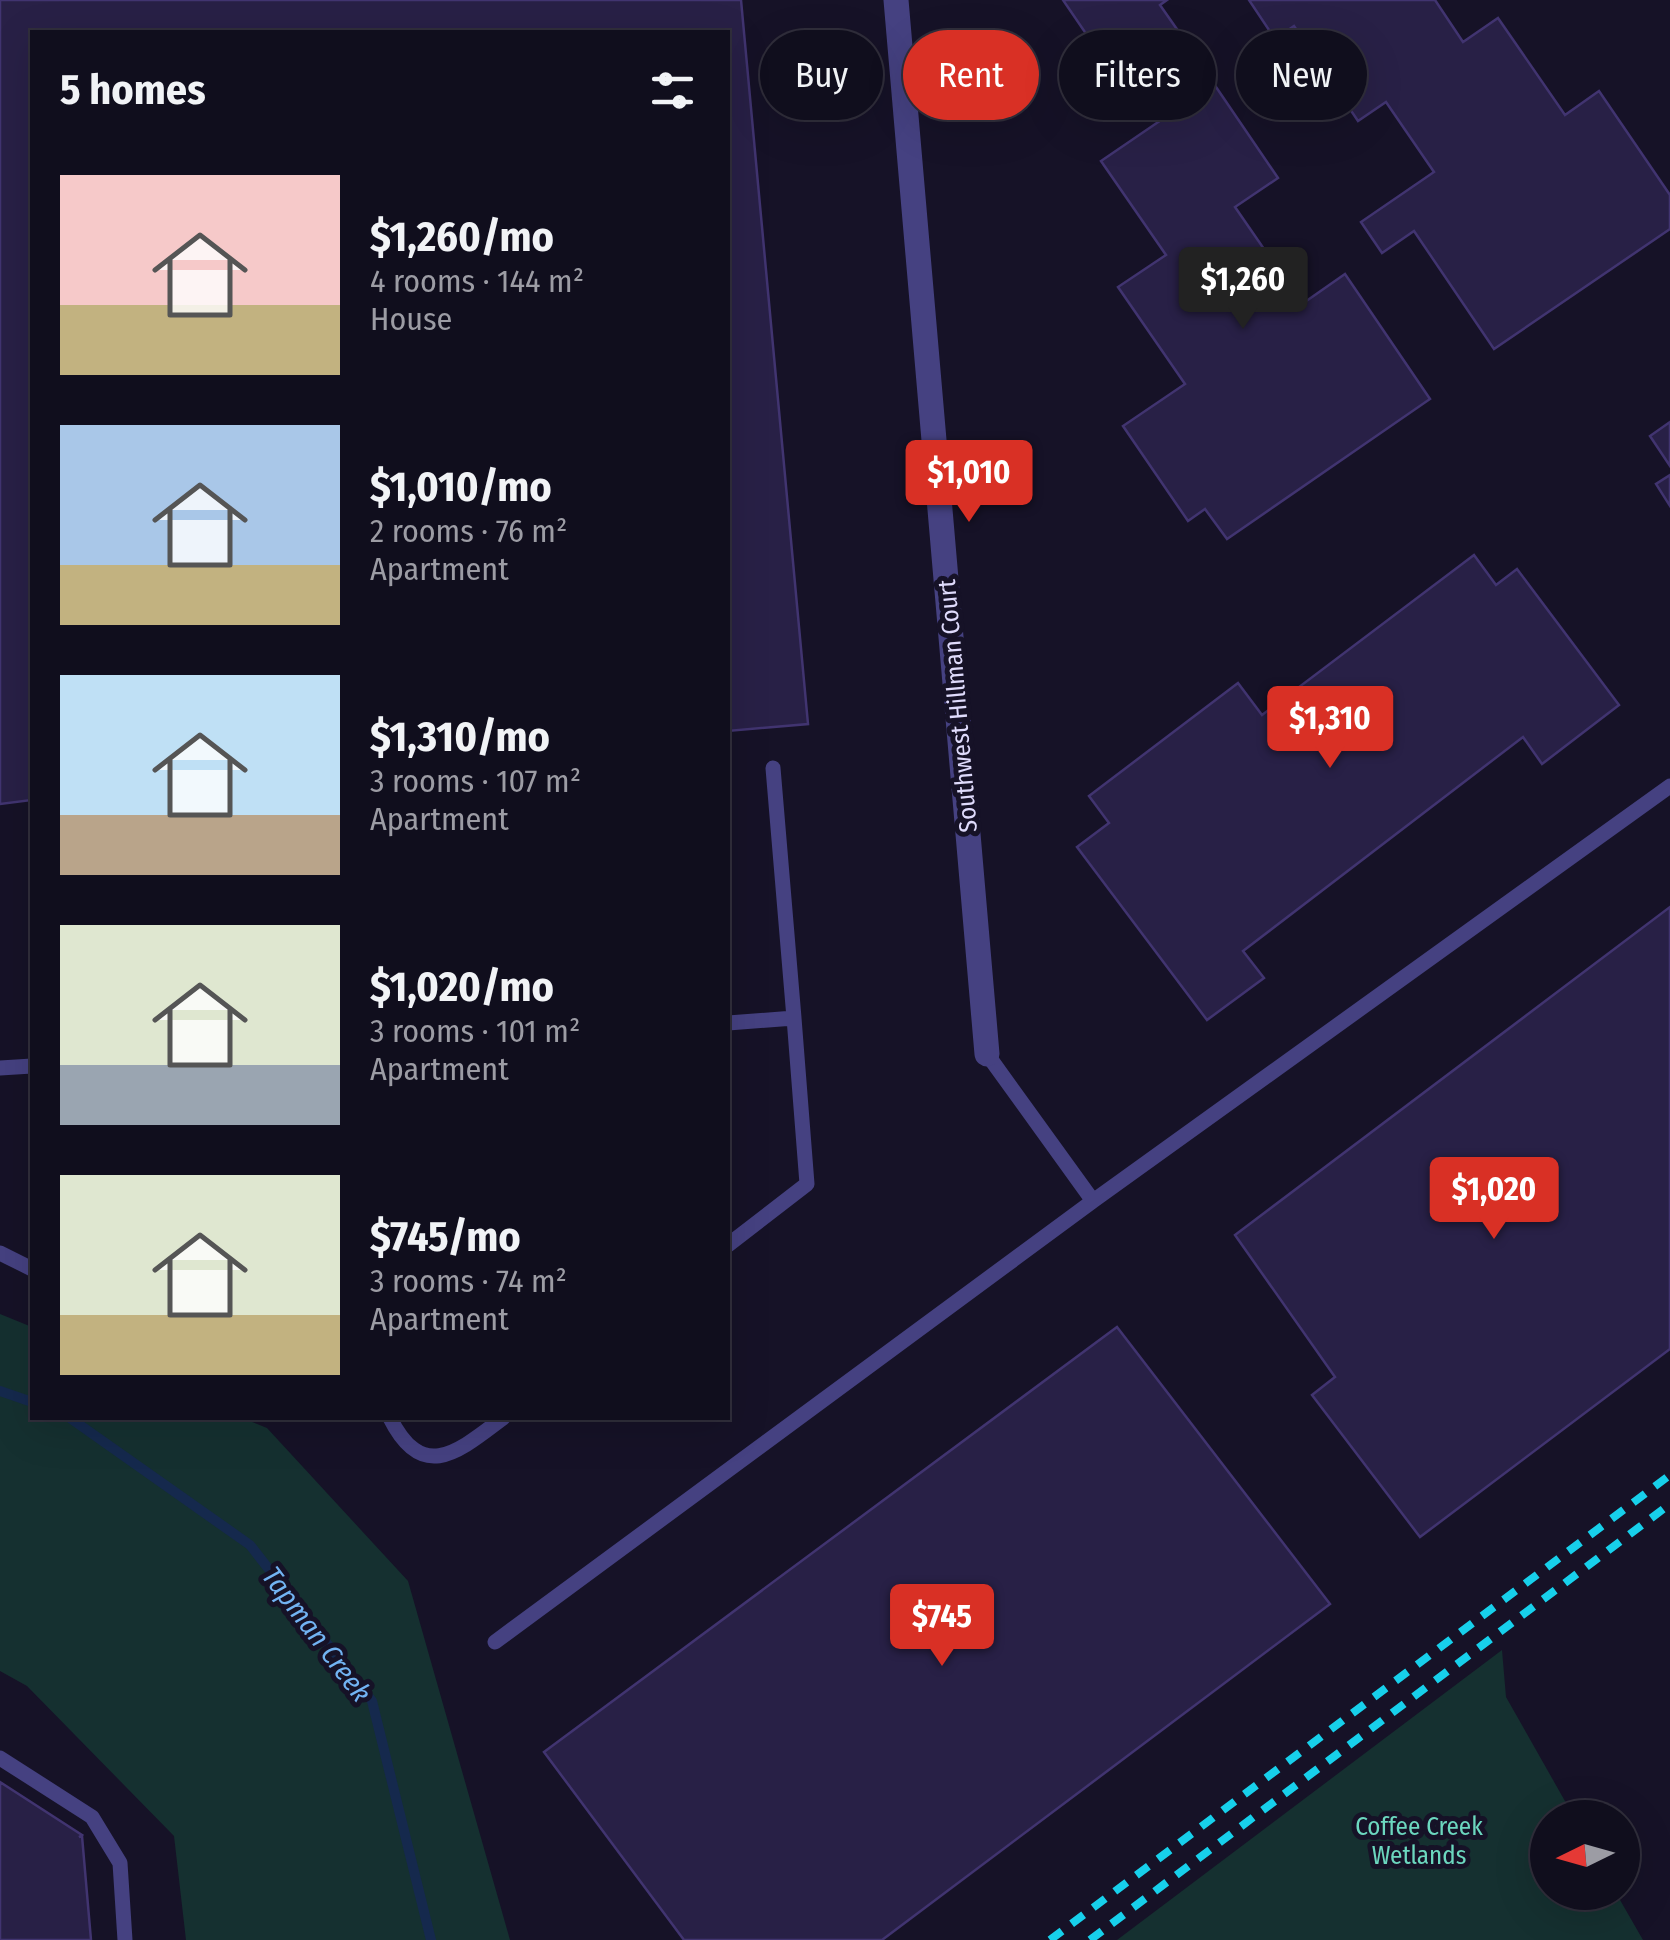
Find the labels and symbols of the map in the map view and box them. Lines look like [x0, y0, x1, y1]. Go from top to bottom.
pin: $1,260 [1162, 247, 1324, 332]
pin: $1,010 [888, 440, 1050, 525]
street label: Southwest Hillman Court [932, 577, 984, 834]
pin: $1,310 [1249, 686, 1411, 771]
pin: $1,020 [1413, 1157, 1575, 1242]
water label: Tapman Creek [255, 1560, 378, 1708]
pin: $745 [883, 1584, 1001, 1669]
north arrow [1530, 1800, 1640, 1910]
park label: Coffee Creek Wetlands [1355, 1812, 1483, 1871]

